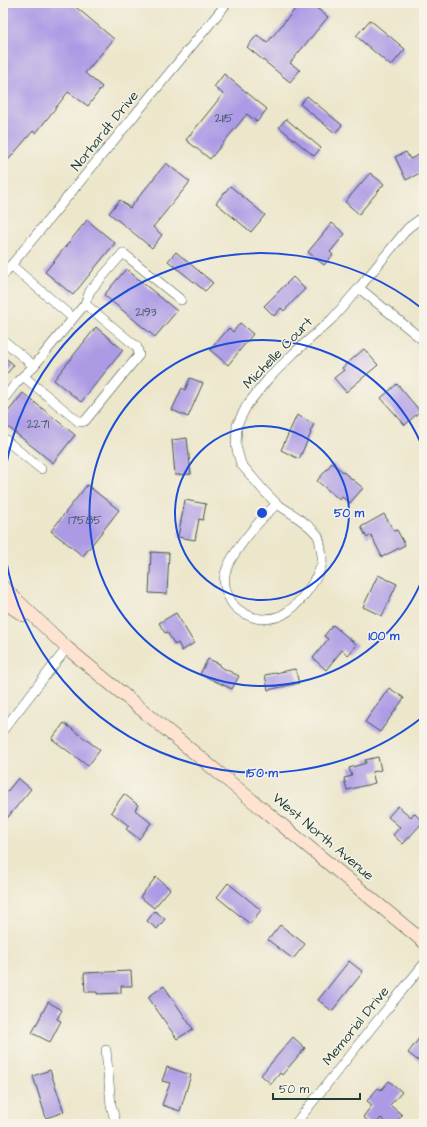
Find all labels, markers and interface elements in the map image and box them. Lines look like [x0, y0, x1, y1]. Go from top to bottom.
street label: Norhardt Drive [66, 86, 144, 176]
house number: 2115 [215, 110, 234, 127]
house number: 2193 [135, 304, 157, 321]
street label: Michelle Court [239, 312, 318, 393]
house number: 2271 [27, 416, 50, 433]
text: 50 m [334, 505, 365, 522]
centre of rings [255, 506, 269, 520]
house number: 17585 [68, 512, 102, 529]
text: 100 m [369, 628, 400, 645]
text: 150 m [246, 765, 279, 782]
street label: West North Avenue [268, 788, 378, 886]
street label: Memorial Drive [318, 982, 394, 1070]
scale bar [273, 1075, 360, 1101]
text: 50 m [279, 1081, 310, 1098]

